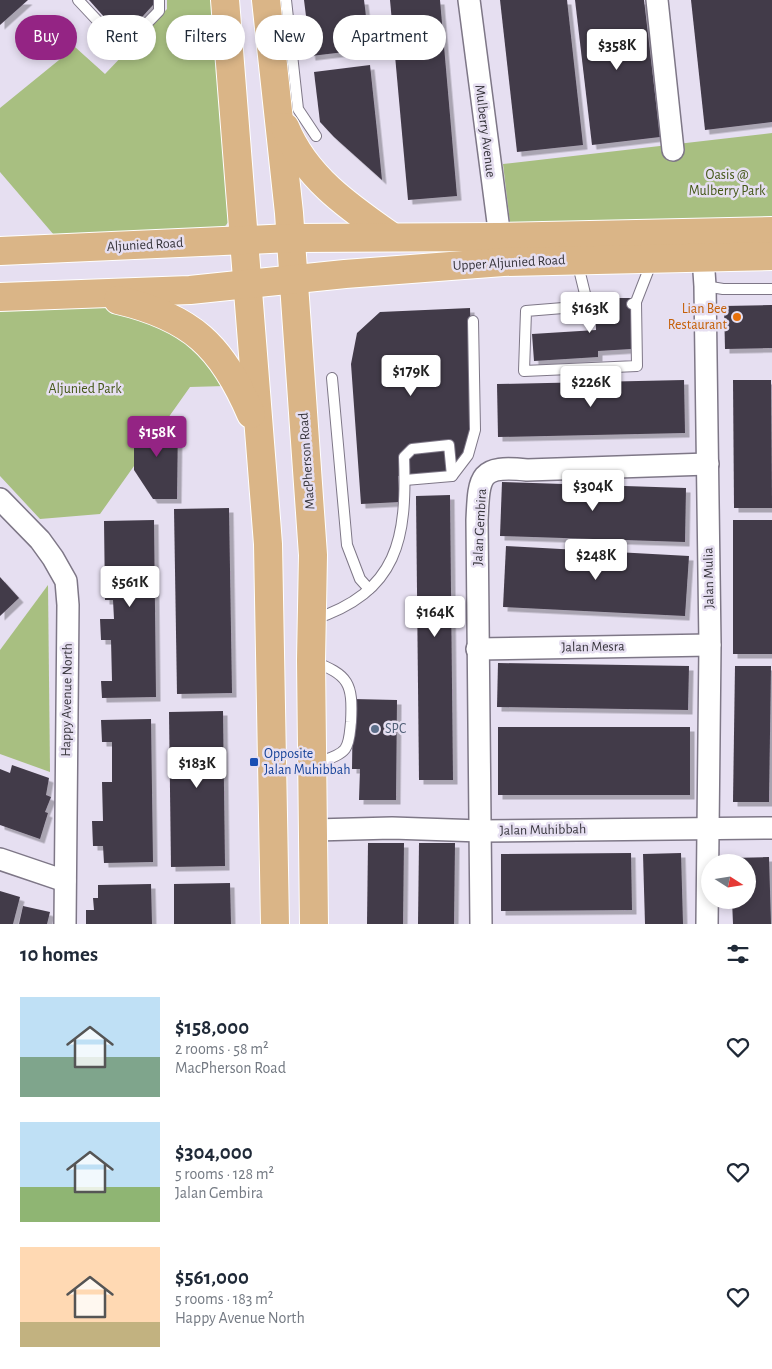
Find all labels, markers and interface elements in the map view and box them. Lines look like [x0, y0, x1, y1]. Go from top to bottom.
chip: Buy [15, 15, 77, 60]
chip: Rent [87, 15, 156, 60]
chip: Filters [166, 15, 245, 60]
chip: New [255, 15, 323, 60]
chip: Apartment [333, 15, 446, 60]
pin: $358K [582, 28, 652, 71]
text: $358K [598, 37, 636, 53]
street label: Mulberry Avenue [472, 84, 498, 178]
park label: Oasis @ Mulberry Park [689, 168, 766, 198]
street label: Aljunied Road [106, 236, 184, 254]
street label: Upper Aljunied Road [452, 253, 566, 273]
pin: $163K [555, 292, 625, 334]
text: $163K [572, 300, 608, 316]
place label: Lian Bee Restaurant [668, 302, 728, 332]
marker: Lian Bee Restaurant [731, 311, 743, 323]
pin: $179K [376, 354, 446, 397]
text: $179K [393, 363, 429, 379]
pin: $226K [556, 366, 626, 408]
text: $226K [571, 374, 611, 390]
park label: Aljunied Park [48, 382, 122, 396]
street label: MacPherson Road [297, 412, 317, 510]
pin: $158K [122, 416, 192, 458]
text: $158K [138, 424, 176, 440]
pin: $304K [558, 470, 628, 512]
text: $304K [573, 478, 613, 494]
street label: Jalan Gembira [471, 488, 489, 566]
pin: $248K [561, 538, 631, 581]
text: $248K [576, 547, 616, 563]
street label: Jalan Mulia [701, 547, 717, 609]
pin: $561K [95, 566, 165, 608]
text: $561K [112, 574, 148, 590]
pin: $164K [400, 596, 470, 638]
text: $164K [416, 604, 454, 620]
street label: Jalan Mesra [561, 639, 625, 655]
street label: Happy Avenue North [59, 643, 75, 757]
place label: SPC [385, 722, 406, 736]
marker: SPC [369, 723, 381, 735]
pin: $183K [162, 746, 232, 789]
place label: Opposite Jalan Muhibbah [264, 747, 351, 777]
text: $183K [178, 755, 216, 771]
marker: Opposite Jalan Muhibbah [248, 756, 260, 768]
street label: Jalan Muhibbah [500, 822, 586, 838]
north arrow [701, 854, 756, 909]
map controls [701, 854, 756, 909]
icon: filters [724, 940, 752, 968]
text: 10 homes [20, 944, 98, 965]
icon: home [60, 1017, 120, 1077]
text: $158,000 [175, 1017, 249, 1038]
icon: heart [724, 1033, 752, 1061]
text: 2 rooms · 58 m² [175, 1041, 269, 1057]
text: MacPherson Road [175, 1060, 286, 1076]
icon: home [60, 1142, 120, 1202]
text: $304,000 [175, 1142, 253, 1163]
icon: heart [724, 1158, 752, 1186]
text: 5 rooms · 128 m² [175, 1166, 274, 1182]
text: Jalan Gembira [175, 1185, 263, 1201]
icon: home [60, 1267, 120, 1327]
text: $561,000 [175, 1267, 249, 1288]
icon: heart [724, 1283, 752, 1311]
text: 5 rooms · 183 m² [175, 1291, 273, 1307]
text: Happy Avenue North [175, 1310, 305, 1326]

